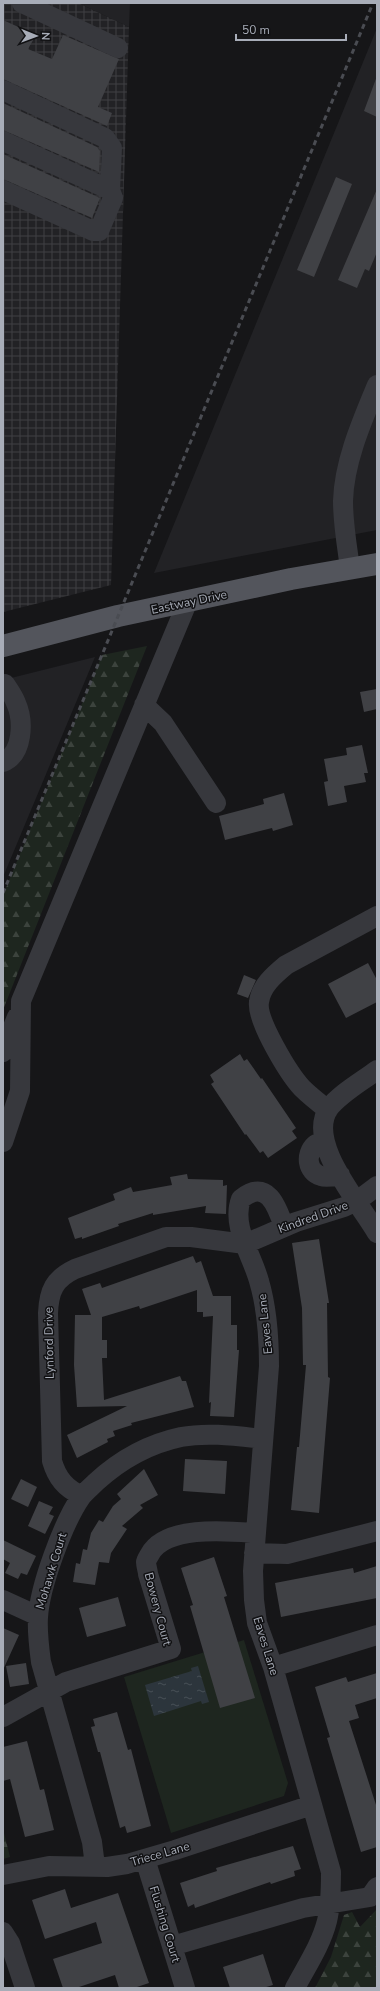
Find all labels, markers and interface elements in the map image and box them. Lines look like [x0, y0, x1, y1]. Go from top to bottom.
north arrow [16, 16, 56, 56]
scale bar [236, 16, 346, 42]
text: 50 m [242, 22, 270, 38]
text: N [38, 32, 53, 40]
street label: Eastway Drive [150, 586, 228, 618]
street label: Kindred Drive [276, 1197, 350, 1237]
street label: Eaves Lane [254, 1293, 276, 1355]
street label: Lynford Drive [40, 1307, 58, 1379]
street label: Mohawk Court [32, 1530, 70, 1611]
street label: Bowery Court [141, 1571, 176, 1648]
street label: Eaves Lane [249, 1615, 283, 1677]
street label: Triece Lane [129, 1838, 191, 1870]
street label: Flushing Court [146, 1884, 184, 1965]

